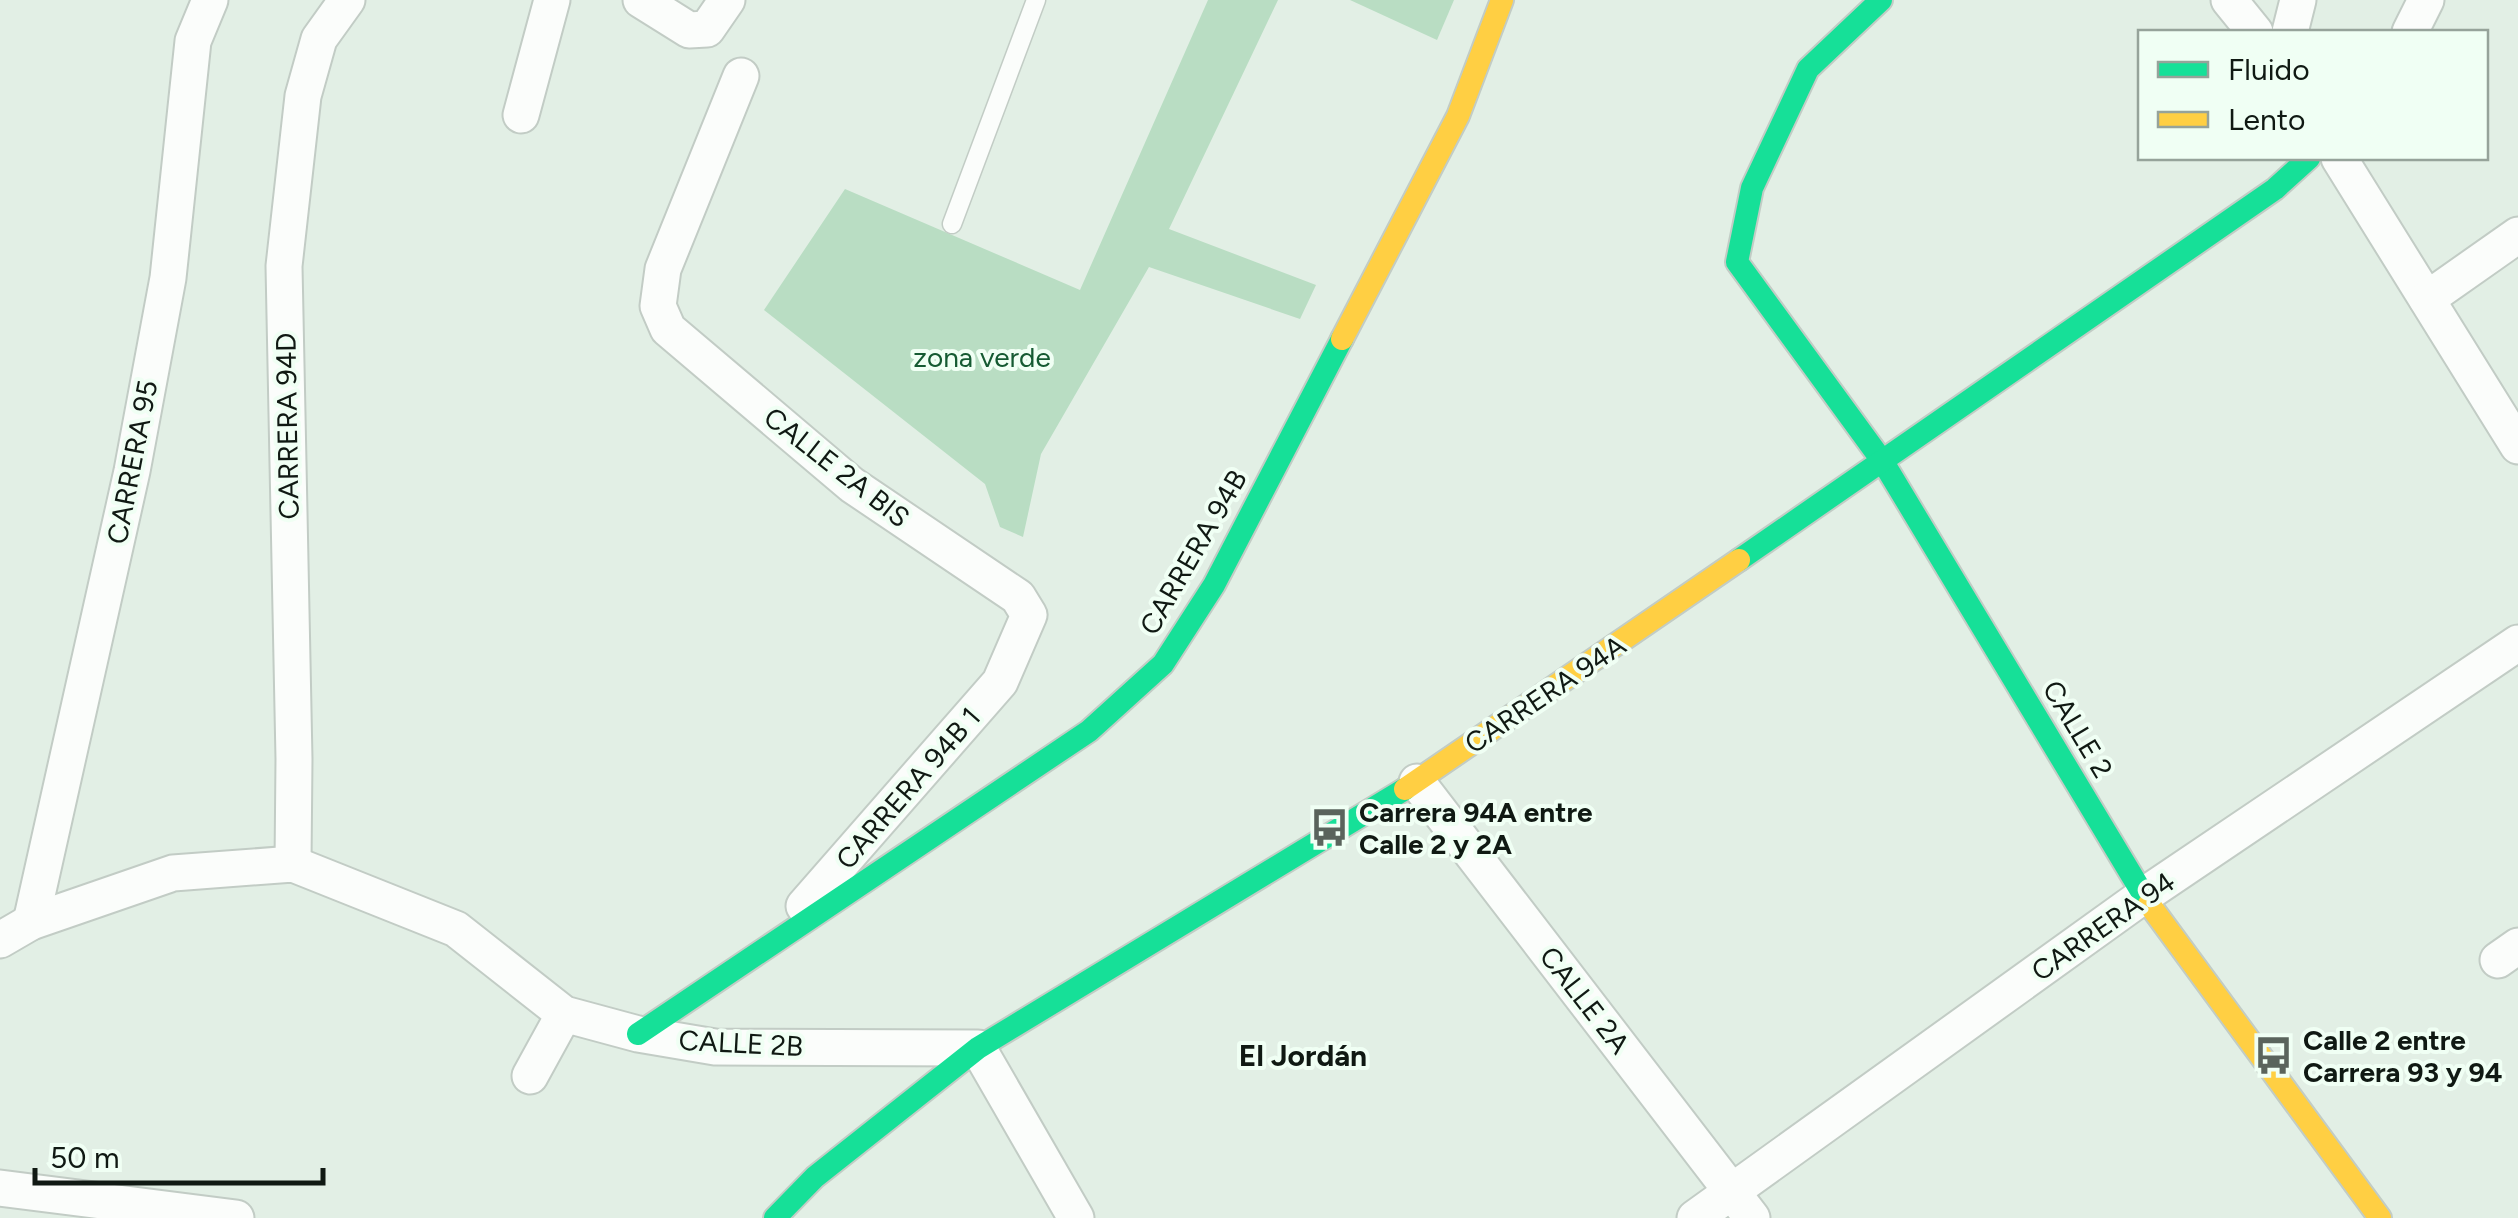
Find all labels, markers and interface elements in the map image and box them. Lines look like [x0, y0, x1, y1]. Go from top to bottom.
legend [2138, 30, 2488, 160]
text: Fluido [2228, 51, 2310, 88]
text: Lento [2228, 101, 2305, 138]
street label: CARRERA 94D [268, 332, 306, 520]
park label: zona verde [913, 340, 1051, 374]
street label: CARRERA 95 [99, 377, 165, 547]
street label: CALLE 2A BIS [758, 400, 916, 534]
street label: CARRERA 94B [1132, 464, 1254, 640]
street label: CARRERA 94A [1458, 628, 1632, 760]
street label: CALLE 2 [2036, 674, 2120, 784]
street label: CARRERA 94B 1 [829, 700, 987, 876]
place label: Carrera 94A entre Calle 2 y 2A [1359, 795, 1593, 861]
bus stop icon: Carrera 94A entre Calle 2 y 2A [1308, 807, 1350, 849]
street label: CARRERA 94 [2025, 864, 2181, 988]
street label: CALLE 2A [1533, 940, 1637, 1060]
street label: CALLE 2B [678, 1023, 804, 1063]
place label: Calle 2 entre Carrera 93 y 94 [2303, 1023, 2502, 1089]
bus stop icon: Calle 2 entre Carrera 93 y 94 [2252, 1035, 2294, 1077]
district label: El Jordán [1239, 1037, 1367, 1074]
scale bar [35, 1123, 322, 1185]
text: 50 m [50, 1139, 119, 1176]

